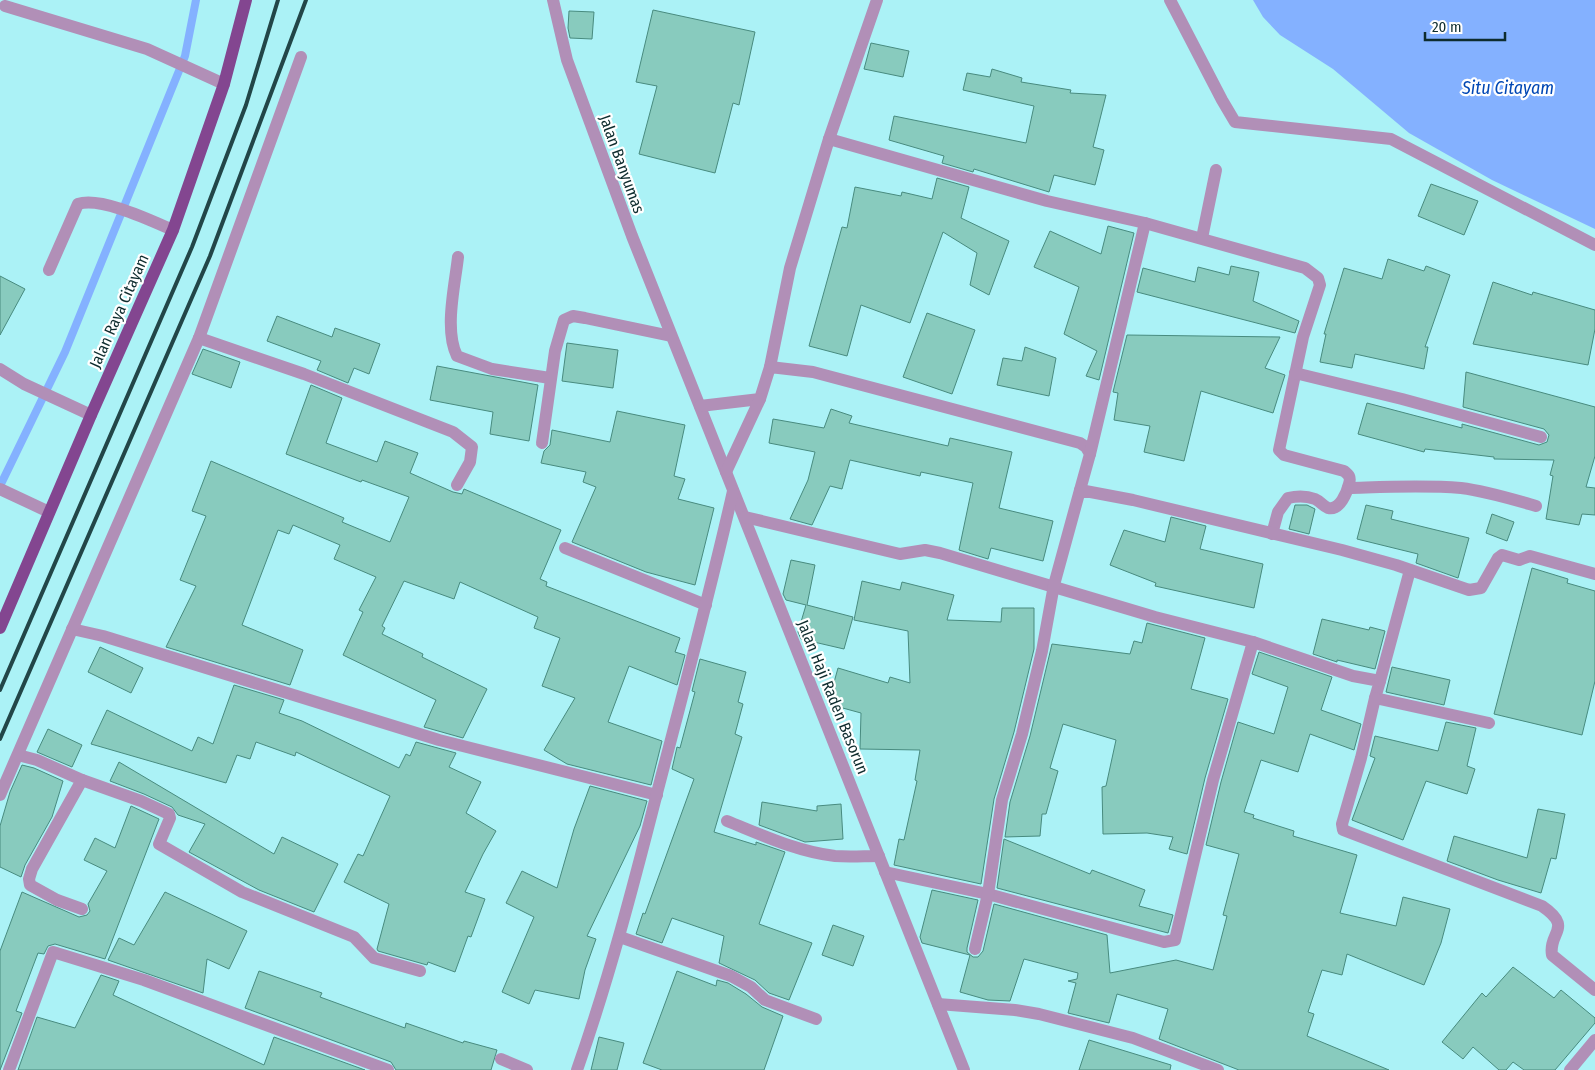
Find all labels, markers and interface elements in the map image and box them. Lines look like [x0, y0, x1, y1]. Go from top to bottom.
scale bar [1425, 10, 1505, 42]
text: 20 m [1432, 18, 1462, 36]
water label: Situ Citayam [1461, 77, 1554, 99]
street label: Jalan Banyumas [595, 112, 649, 216]
street label: Jalan Raya Citayam [85, 251, 153, 371]
street label: Jalan Haji Raden Basorun [793, 617, 873, 777]

